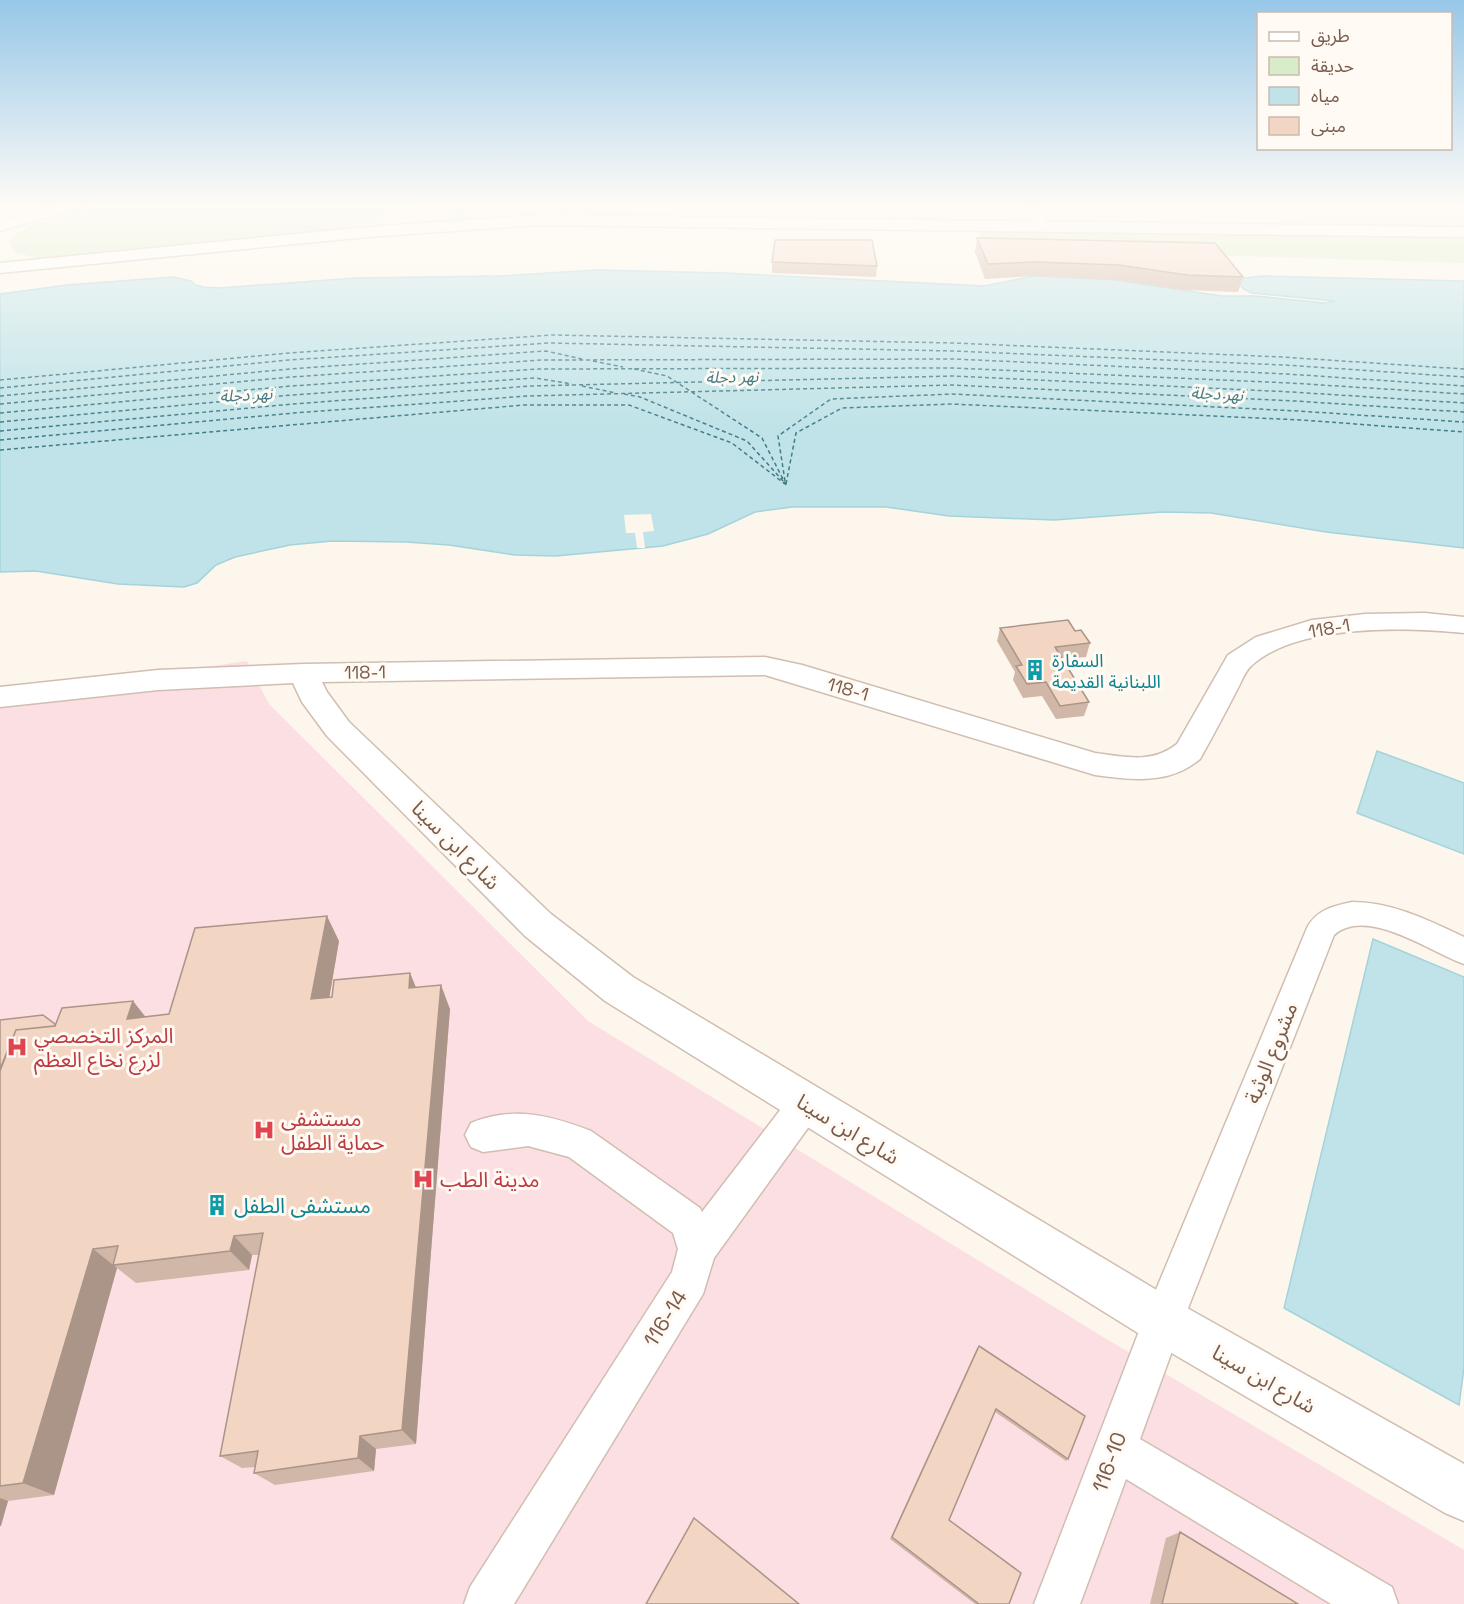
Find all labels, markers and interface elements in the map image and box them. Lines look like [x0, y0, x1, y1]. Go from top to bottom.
legend [1257, 12, 1452, 150]
text: طريق [1311, 24, 1350, 47]
text: حديقة [1311, 54, 1354, 77]
text: مياه [1311, 84, 1340, 107]
text: مبنى [1311, 114, 1346, 137]
water label: نهر دجلة [706, 366, 760, 388]
water label: نهر دجلة [1190, 382, 1245, 406]
water label: نهر دجلة [219, 383, 274, 407]
street label: 118-1 [1306, 613, 1352, 643]
place label: السفارة اللبنانية القديمة [1052, 649, 1161, 693]
building icon: السفارة اللبنانية القديمة [1023, 658, 1047, 682]
street label: 118-1 [344, 660, 386, 684]
street label: 118-1 [825, 672, 871, 706]
street label: شارع ابن سينا [404, 795, 506, 897]
street label: مشروع الوثبة [1239, 998, 1305, 1108]
place label: المركز التخصصي لزرع نخاع العظم [34, 1022, 173, 1075]
hospital icon: المركز التخصصي لزرع نخاع العظم [5, 1035, 29, 1059]
street label: شارع ابن سينا [791, 1088, 904, 1172]
place label: مستشفى حماية الطفل [281, 1105, 385, 1156]
hospital icon: مستشفى حماية الطفل [252, 1118, 276, 1142]
place label: مدينة الطب [440, 1166, 540, 1193]
hospital icon: مدينة الطب [411, 1167, 435, 1191]
place label: مستشفى الطفل [234, 1192, 371, 1219]
building icon: مستشفى الطفل [205, 1193, 229, 1217]
street label: 116-14 [637, 1285, 693, 1351]
street label: شارع ابن سينا [1206, 1338, 1321, 1421]
street label: 116-10 [1086, 1428, 1132, 1496]

